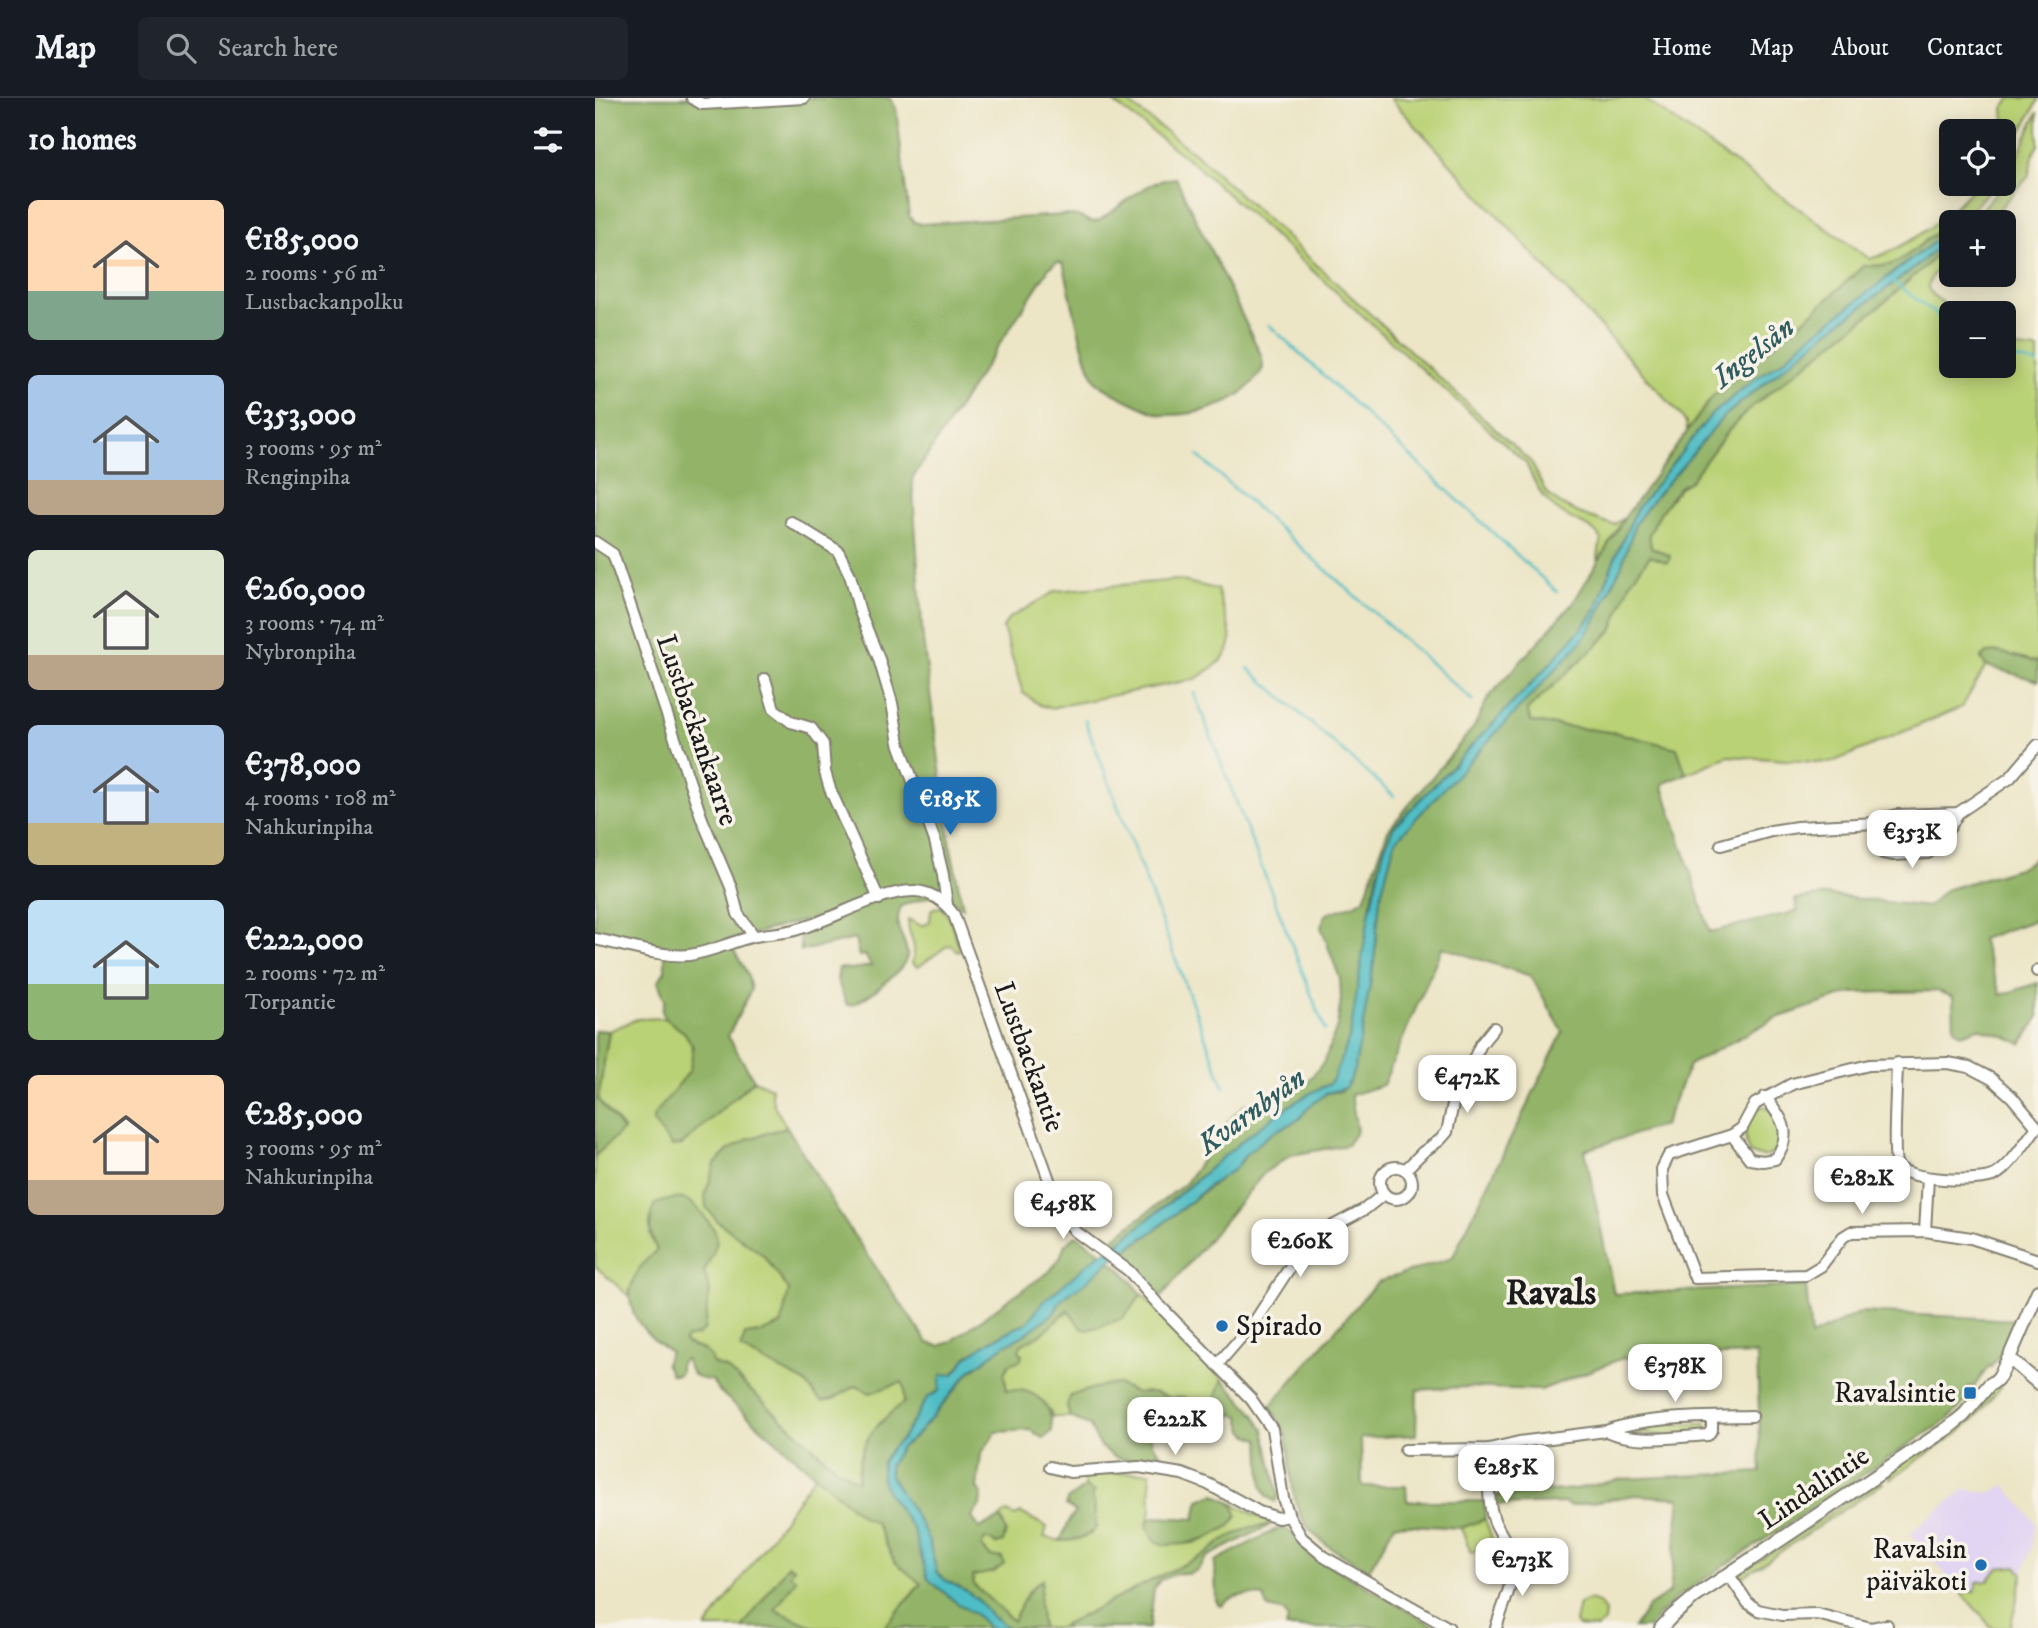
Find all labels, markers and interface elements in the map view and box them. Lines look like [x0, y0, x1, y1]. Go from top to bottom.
search box [138, 17, 628, 80]
text: Map [35, 28, 96, 69]
icon: search [162, 29, 200, 67]
text: Search here [218, 32, 338, 65]
text: Home [1652, 33, 1711, 63]
text: Map [1749, 33, 1794, 63]
text: About [1832, 33, 1889, 63]
text: Contact [1927, 33, 2003, 63]
map controls [1939, 119, 2016, 378]
button: locate [1939, 119, 2016, 196]
icon: filters [529, 121, 567, 159]
text: 10 homes [28, 122, 137, 159]
button: + [1939, 210, 2016, 287]
text: €185,000 [245, 222, 359, 259]
icon: home [84, 228, 168, 312]
text: 2 rooms · 56 m² [245, 259, 385, 288]
text: Lustbackanpolku [245, 288, 403, 317]
button: − [1939, 301, 2016, 378]
water label: Ingelsån [1704, 309, 1803, 398]
text: €353,000 [245, 397, 356, 434]
icon: home [84, 403, 168, 487]
text: 3 rooms · 95 m² [245, 434, 382, 463]
text: Renginpiha [245, 463, 350, 492]
text: €260,000 [245, 572, 366, 609]
icon: home [84, 578, 168, 662]
text: 3 rooms · 74 m² [245, 609, 384, 638]
street label: Lustbackankaarre [648, 630, 746, 830]
text: Nybronpiha [245, 638, 356, 667]
text: €378,000 [245, 747, 361, 784]
icon: home [84, 753, 168, 837]
pin: €185K [901, 778, 999, 837]
text: 4 rooms · 108 m² [245, 784, 396, 813]
text: €185K [919, 785, 981, 814]
pin: €353K [1863, 810, 1961, 870]
text: Nahkurinpiha [245, 813, 373, 842]
text: €353K [1883, 818, 1941, 847]
text: €222,000 [245, 922, 364, 959]
icon: home [84, 928, 168, 1012]
text: 2 rooms · 72 m² [245, 959, 385, 988]
street label: Lustbackantie [986, 977, 1072, 1137]
text: Torpantie [245, 988, 336, 1017]
pin: €472K [1418, 1056, 1516, 1115]
water label: Kvarnbyån [1190, 1060, 1314, 1164]
text: €472K [1434, 1063, 1500, 1092]
text: €285,000 [245, 1097, 363, 1134]
icon: home [84, 1103, 168, 1187]
text: 3 rooms · 95 m² [245, 1134, 382, 1163]
pin: €282K [1813, 1156, 1911, 1216]
text: Nahkurinpiha [245, 1163, 373, 1192]
text: €282K [1830, 1164, 1894, 1193]
pin: €458K [1014, 1182, 1112, 1241]
text: €458K [1030, 1189, 1096, 1218]
pin: €260K [1251, 1220, 1349, 1279]
text: €260K [1267, 1227, 1333, 1256]
district label: Ravals [1506, 1272, 1597, 1316]
place label: Spirado [1236, 1309, 1322, 1344]
marker: Spirado [1214, 1318, 1230, 1334]
pin: €378K [1626, 1344, 1724, 1404]
text: €378K [1644, 1352, 1706, 1381]
place label: Ravalsintie [1834, 1376, 1956, 1411]
marker: Ravalsintie [1962, 1385, 1978, 1401]
pin: €222K [1126, 1398, 1224, 1457]
text: €222K [1143, 1405, 1207, 1434]
street label: Lindalintie [1752, 1438, 1876, 1538]
pin: €285K [1457, 1446, 1555, 1505]
text: €285K [1474, 1453, 1538, 1482]
place label: Ravalsin päiväkoti [1865, 1532, 1967, 1599]
pin: €273K [1473, 1538, 1571, 1598]
text: €273K [1491, 1546, 1553, 1575]
marker: Ravalsin päiväkoti [1973, 1557, 1989, 1573]

